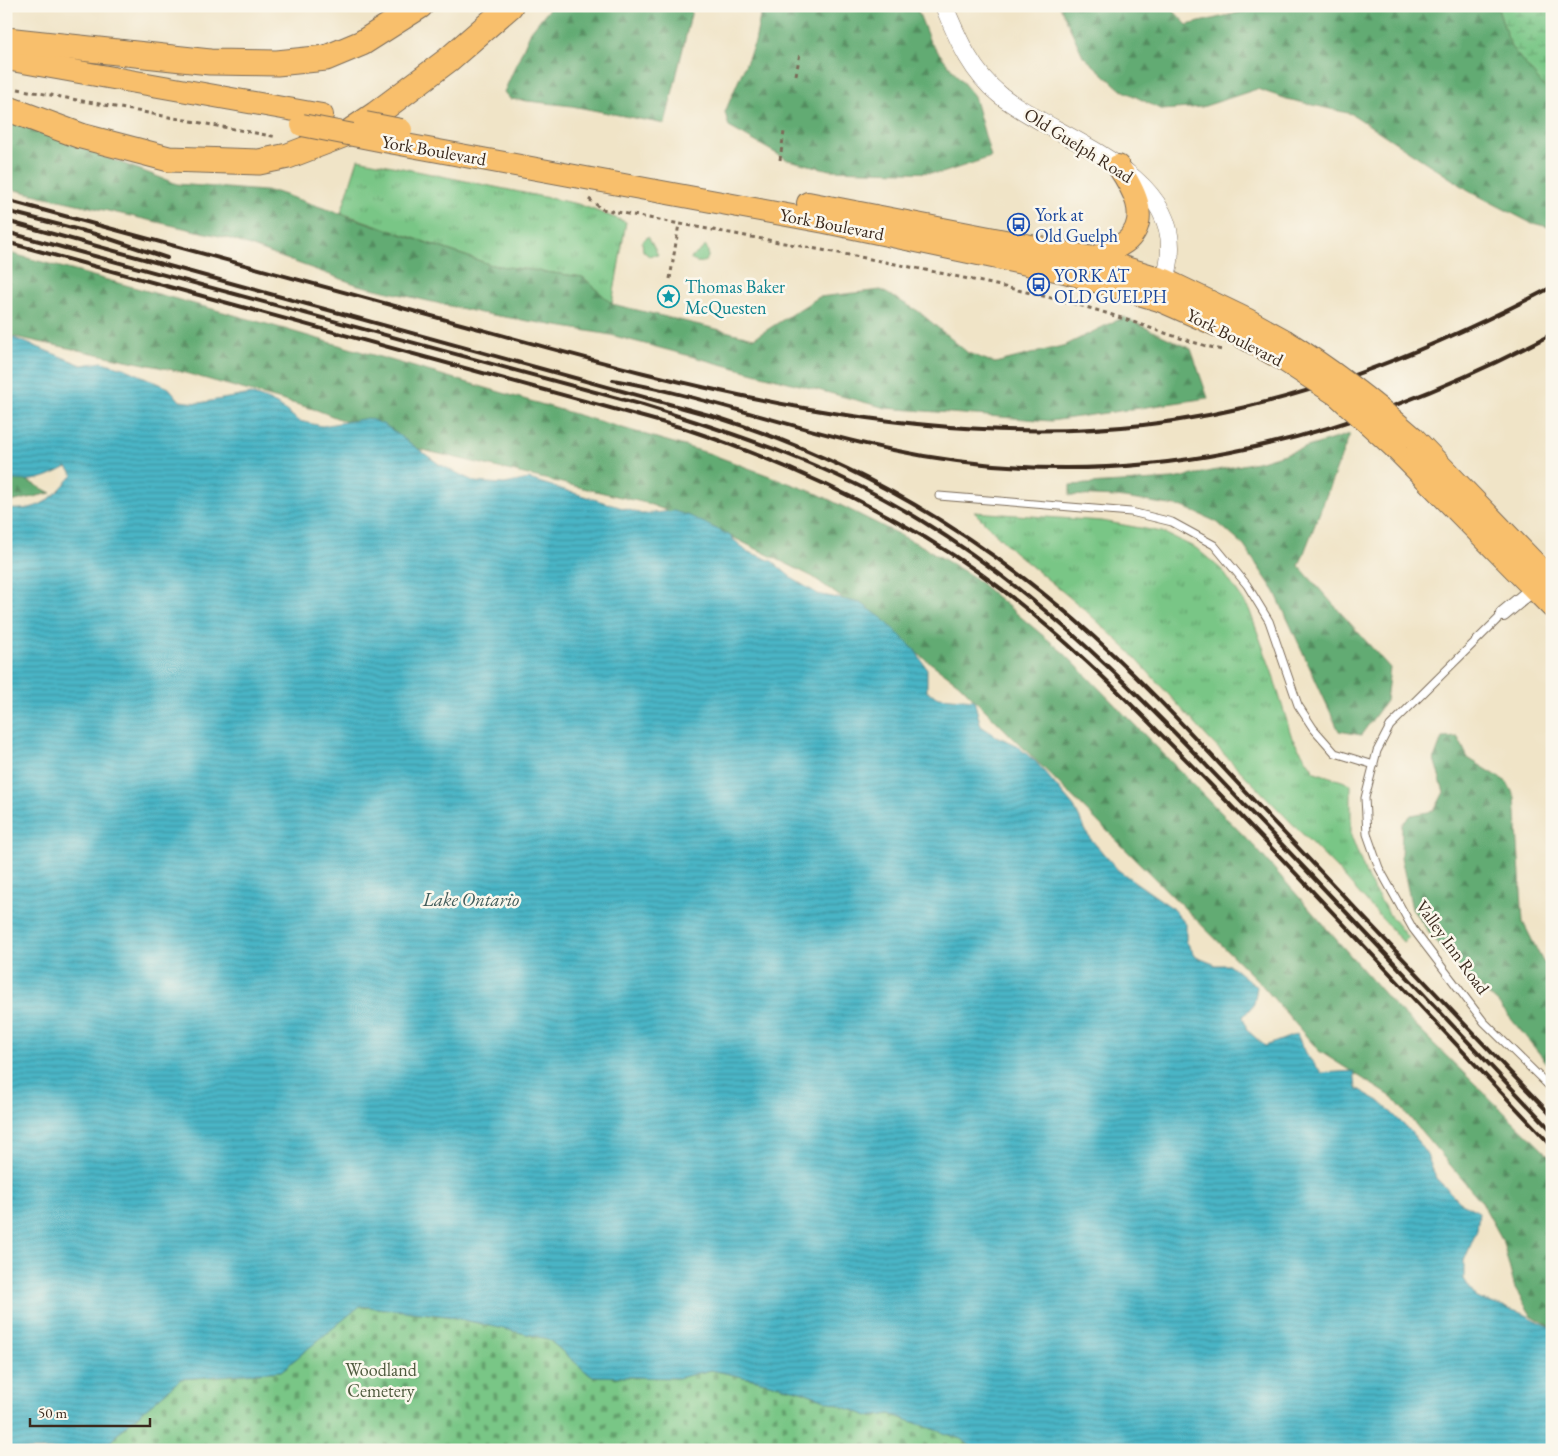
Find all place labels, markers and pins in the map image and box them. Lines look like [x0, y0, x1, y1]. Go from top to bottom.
place label: York at Old Guelph [1035, 203, 1118, 247]
bus stop icon: York at Old Guelph [1007, 212, 1031, 236]
place label: YORK AT OLD GUELPH [1054, 264, 1167, 308]
bus stop icon: YORK AT OLD GUELPH [1026, 273, 1050, 297]
place label: Thomas Baker McQuesten [685, 275, 785, 319]
place icon: Thomas Baker McQuesten [657, 284, 681, 308]

